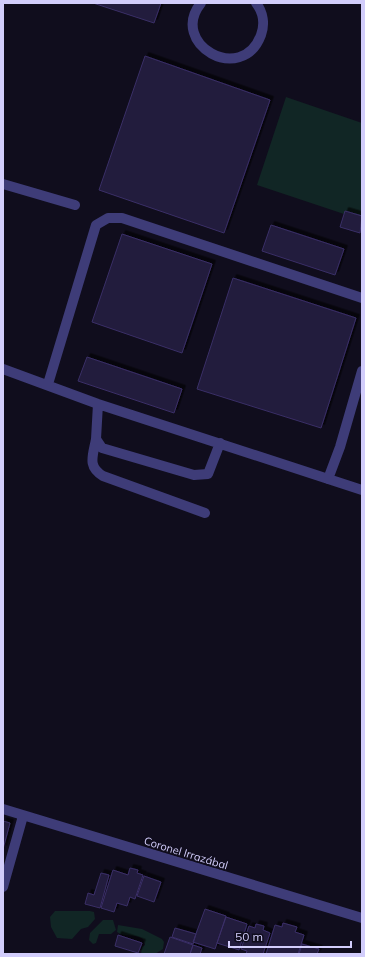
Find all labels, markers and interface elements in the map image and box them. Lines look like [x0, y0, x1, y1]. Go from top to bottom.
street label: Coronel Irrazábal [142, 834, 230, 872]
scale bar [229, 923, 351, 949]
text: 50 m [235, 929, 263, 944]

